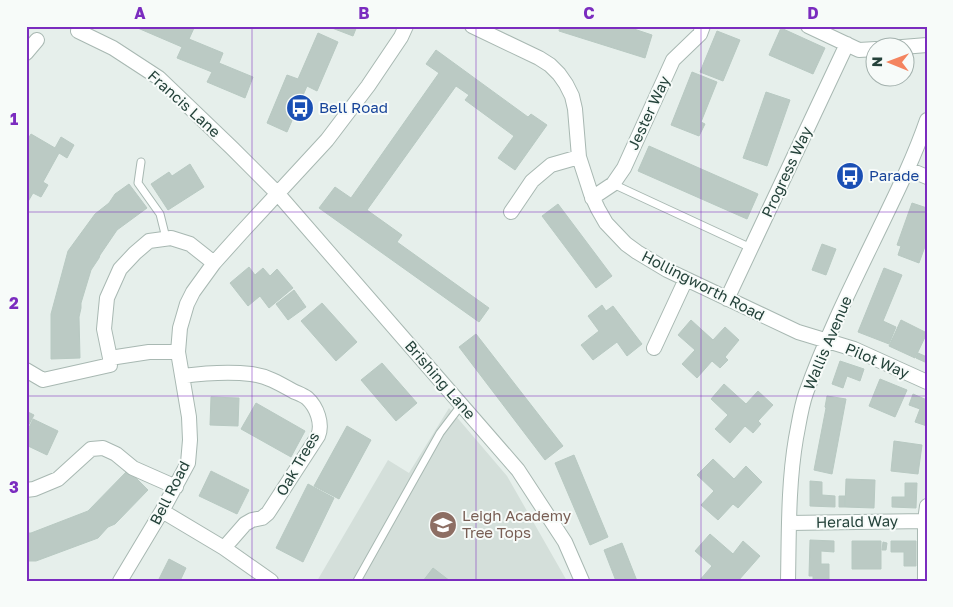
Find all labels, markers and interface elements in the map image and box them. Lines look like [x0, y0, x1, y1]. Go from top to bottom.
text: A [134, 3, 146, 23]
text: B [358, 3, 370, 23]
text: C [583, 3, 595, 23]
text: D [807, 3, 819, 23]
north arrow [866, 38, 916, 88]
text: N [868, 56, 885, 67]
street label: Francis Lane [145, 66, 225, 141]
street label: Jester Way [623, 72, 673, 152]
bus stop icon: Bell Road [285, 93, 315, 123]
place label: Bell Road [319, 98, 388, 116]
text: 1 [10, 109, 18, 129]
street label: Progress Way [757, 123, 815, 220]
bus stop icon: Parade [835, 161, 865, 191]
place label: Parade [869, 166, 920, 184]
street label: Hollingworth Road [639, 246, 768, 324]
text: 2 [9, 293, 19, 313]
street label: Wallis Avenue [799, 293, 855, 392]
street label: Brishing Lane [402, 336, 480, 423]
street label: Pilot Way [843, 339, 913, 382]
street label: Oak Trees [272, 428, 323, 499]
street label: Bell Road [145, 458, 193, 527]
text: 3 [9, 477, 19, 497]
place label: Leigh Academy Tree Tops [462, 506, 572, 541]
school or university icon: Leigh Academy Tree Tops [428, 510, 458, 540]
street label: Herald Way [816, 511, 899, 531]

